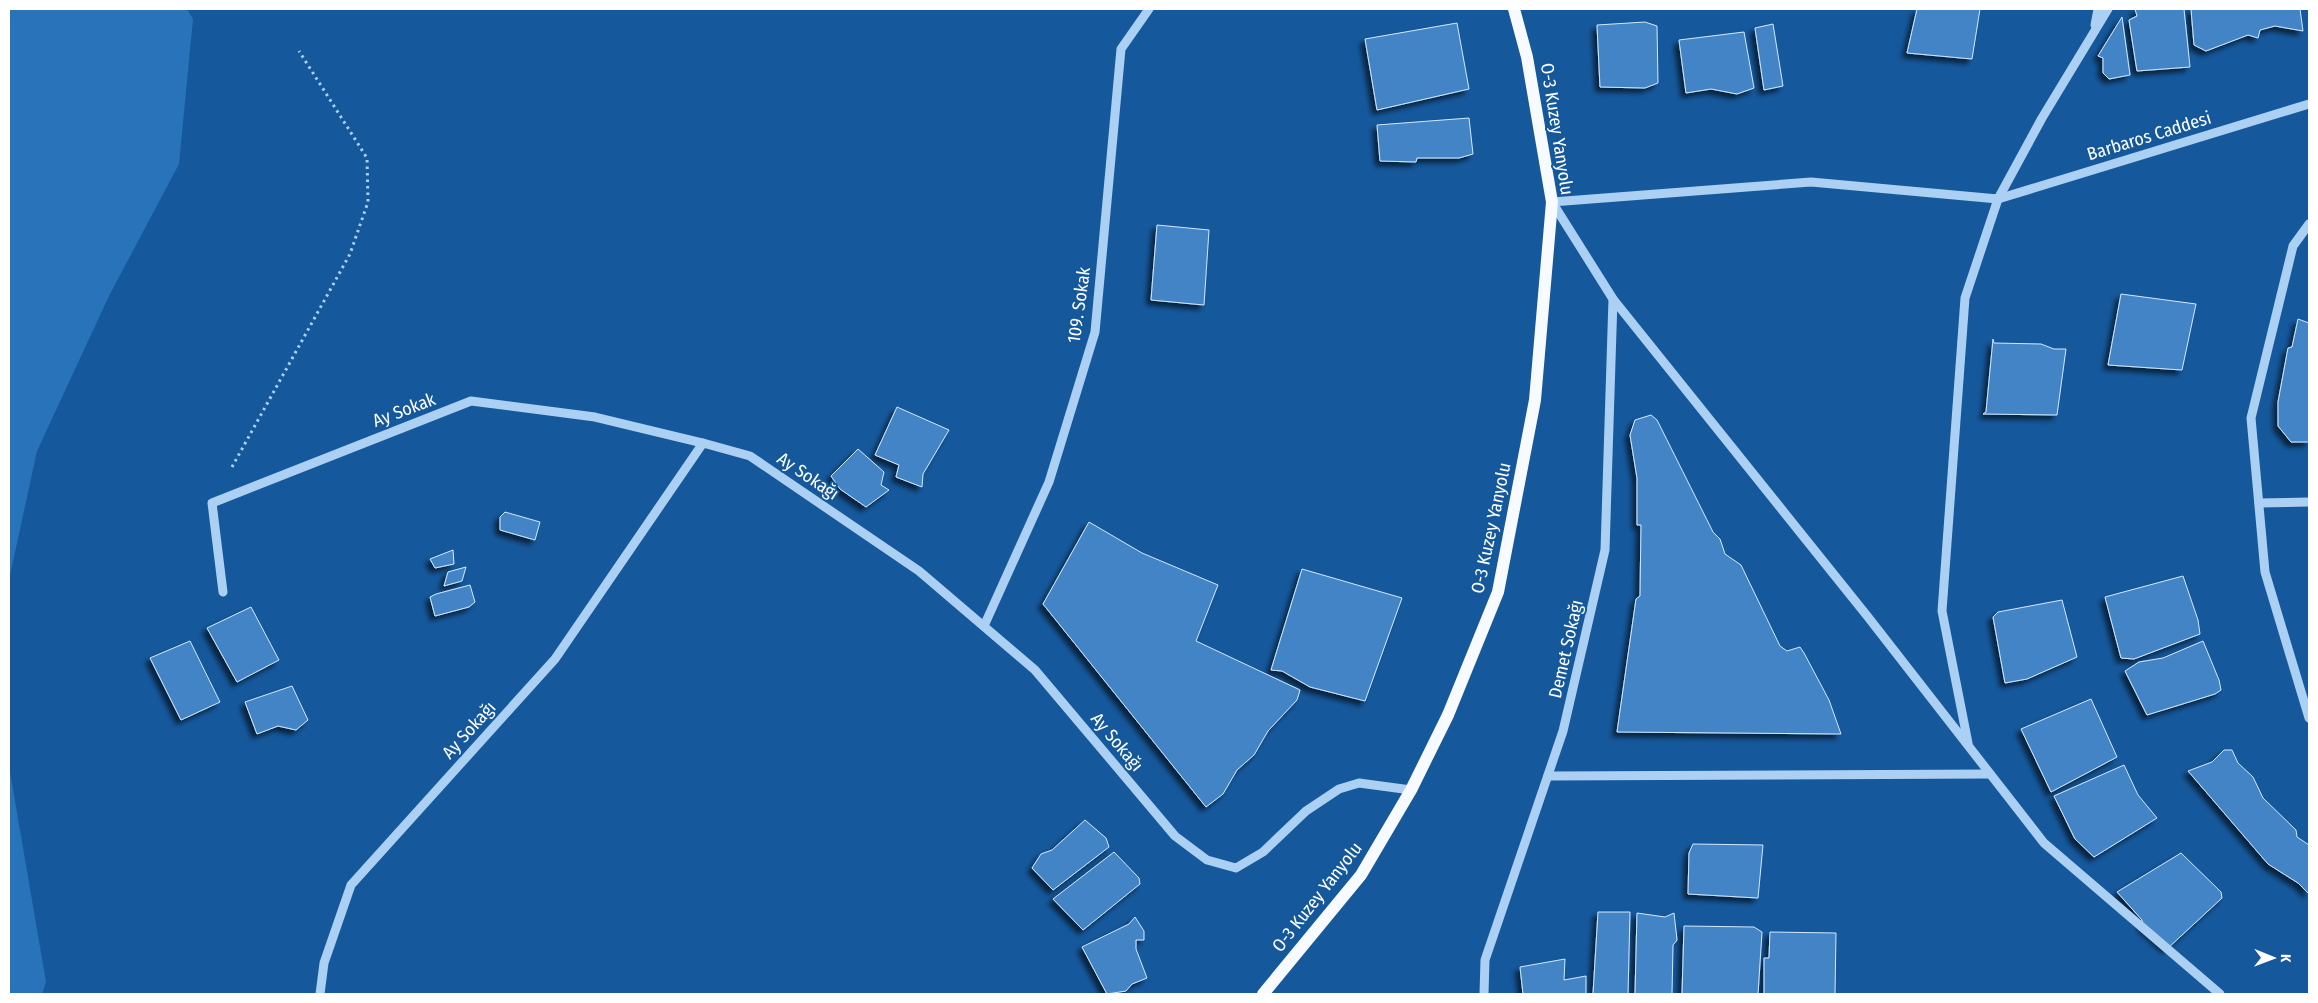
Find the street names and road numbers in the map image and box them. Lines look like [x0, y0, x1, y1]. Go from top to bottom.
street label: O-3 Kuzey Yanyolu [1536, 61, 1578, 197]
street label: Barbaros Caddesi [2084, 107, 2214, 165]
street label: 109. Sokak [1063, 265, 1095, 345]
street label: Ay Sokak [370, 388, 439, 432]
street label: Ay Sokağı [773, 447, 843, 505]
street label: O-3 Kuzey Yanyolu [1466, 460, 1516, 596]
street label: Demet Sokağı [1544, 598, 1588, 700]
street label: Ay Sokağı [437, 697, 501, 763]
street label: Ay Sokağı [1086, 708, 1148, 776]
street label: O-3 Kuzey Yanyolu [1267, 838, 1367, 956]

